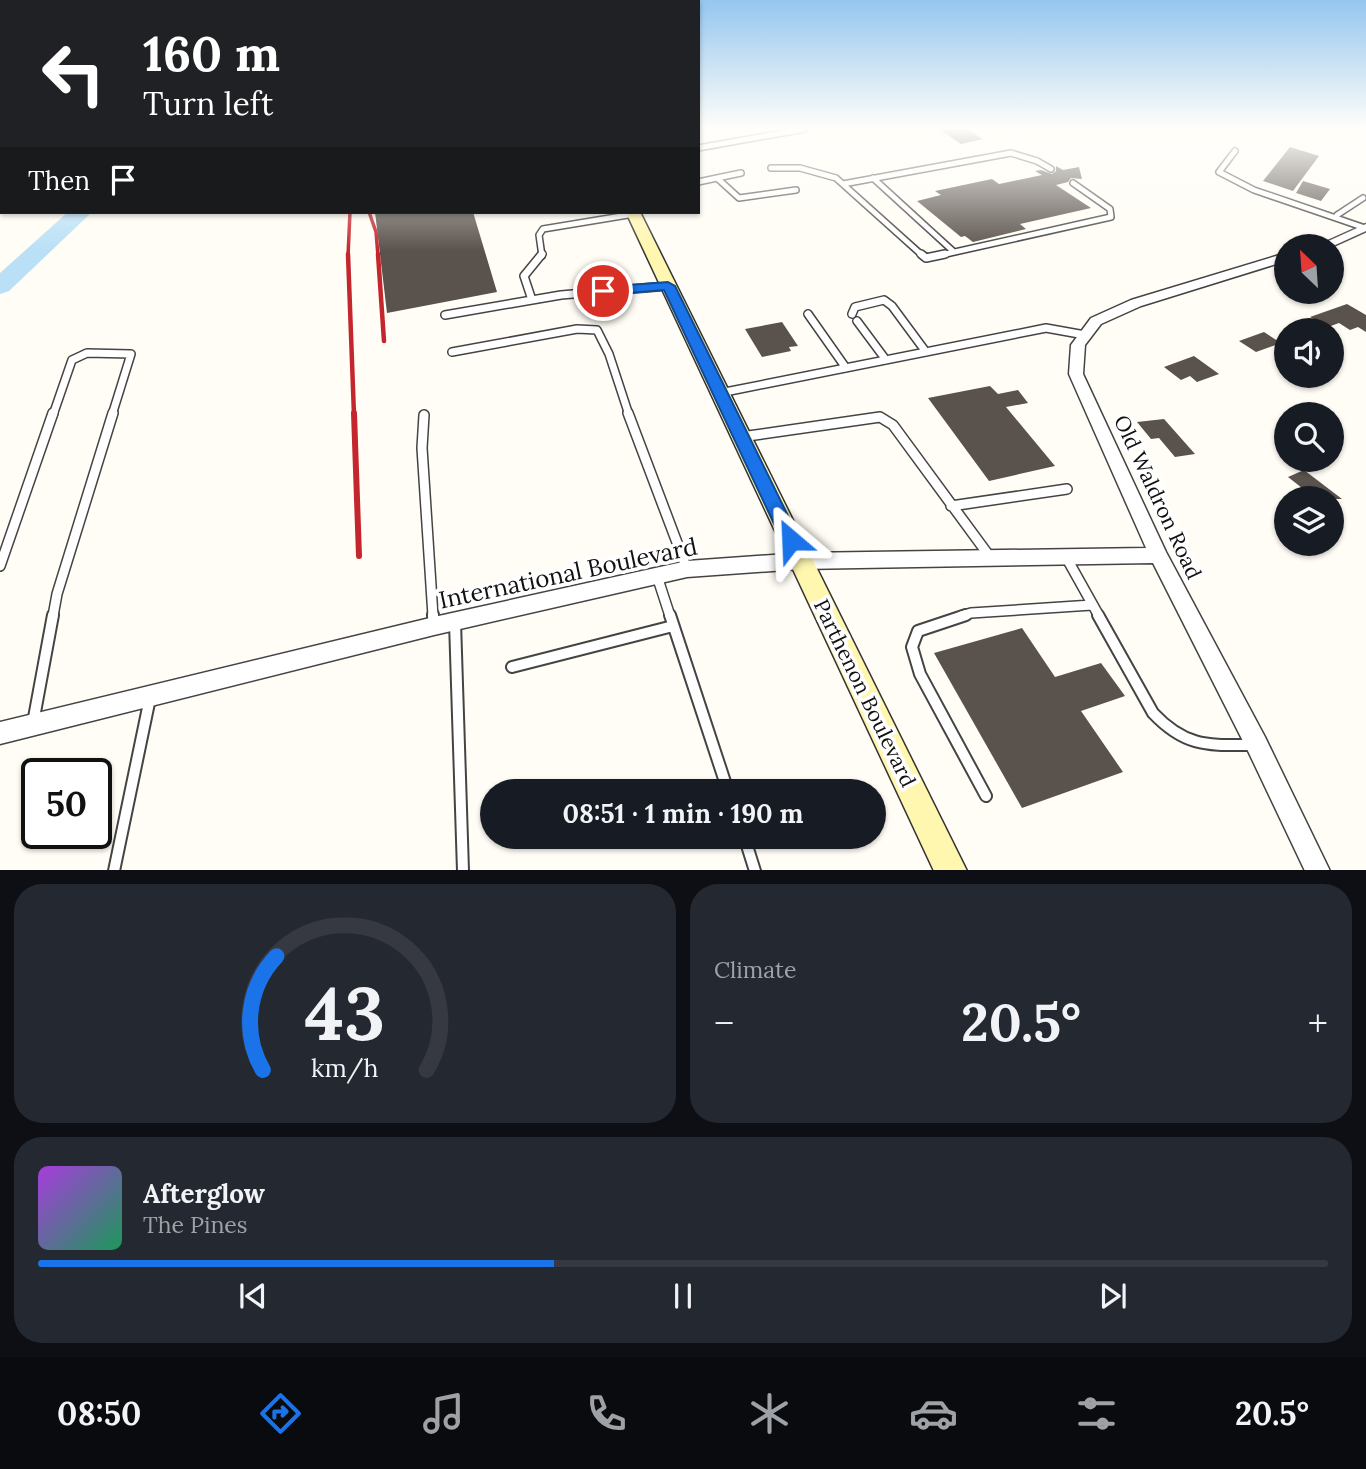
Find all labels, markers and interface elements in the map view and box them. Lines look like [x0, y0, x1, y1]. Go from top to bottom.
text: 160 m [143, 22, 280, 84]
icon: left [28, 28, 119, 119]
text: Turn left [143, 83, 273, 124]
icon: arrive [104, 161, 142, 199]
text: Then [28, 164, 90, 197]
north arrow [1274, 234, 1344, 304]
map controls [1274, 234, 1344, 556]
pin [573, 261, 633, 321]
icon: arrive [584, 272, 622, 310]
button: sound [1274, 318, 1344, 388]
button: search [1274, 402, 1344, 472]
street label: Old Waldron Road [1108, 411, 1208, 583]
button: layers [1274, 486, 1344, 556]
position arrow [754, 503, 828, 577]
street label: International Boulevard [436, 530, 700, 616]
street label: Parthenon Boulevard [808, 595, 922, 791]
speed limit sign: 50 [21, 758, 112, 849]
text: 08:51 · 1 min · 190 m [563, 797, 803, 830]
text: Climate [714, 955, 796, 984]
text: 43 [305, 967, 385, 1060]
text: 20.5° [961, 989, 1081, 1055]
text: − [714, 999, 734, 1047]
text: + [1308, 999, 1328, 1047]
text: km/h [311, 1051, 379, 1083]
text: Afterglow [143, 1177, 265, 1210]
text: The Pines [143, 1210, 248, 1239]
icon: previous [234, 1277, 272, 1315]
icon: pause [664, 1277, 702, 1315]
icon: next [1094, 1277, 1132, 1315]
icon: directions [256, 1389, 305, 1438]
icon: music [419, 1389, 468, 1438]
icon: phone [582, 1389, 631, 1438]
icon: climate [745, 1389, 794, 1438]
icon: car [909, 1389, 958, 1438]
icon: filters [1072, 1389, 1121, 1438]
text: 08:50 [57, 1393, 141, 1434]
text: 20.5° [1235, 1393, 1309, 1434]

